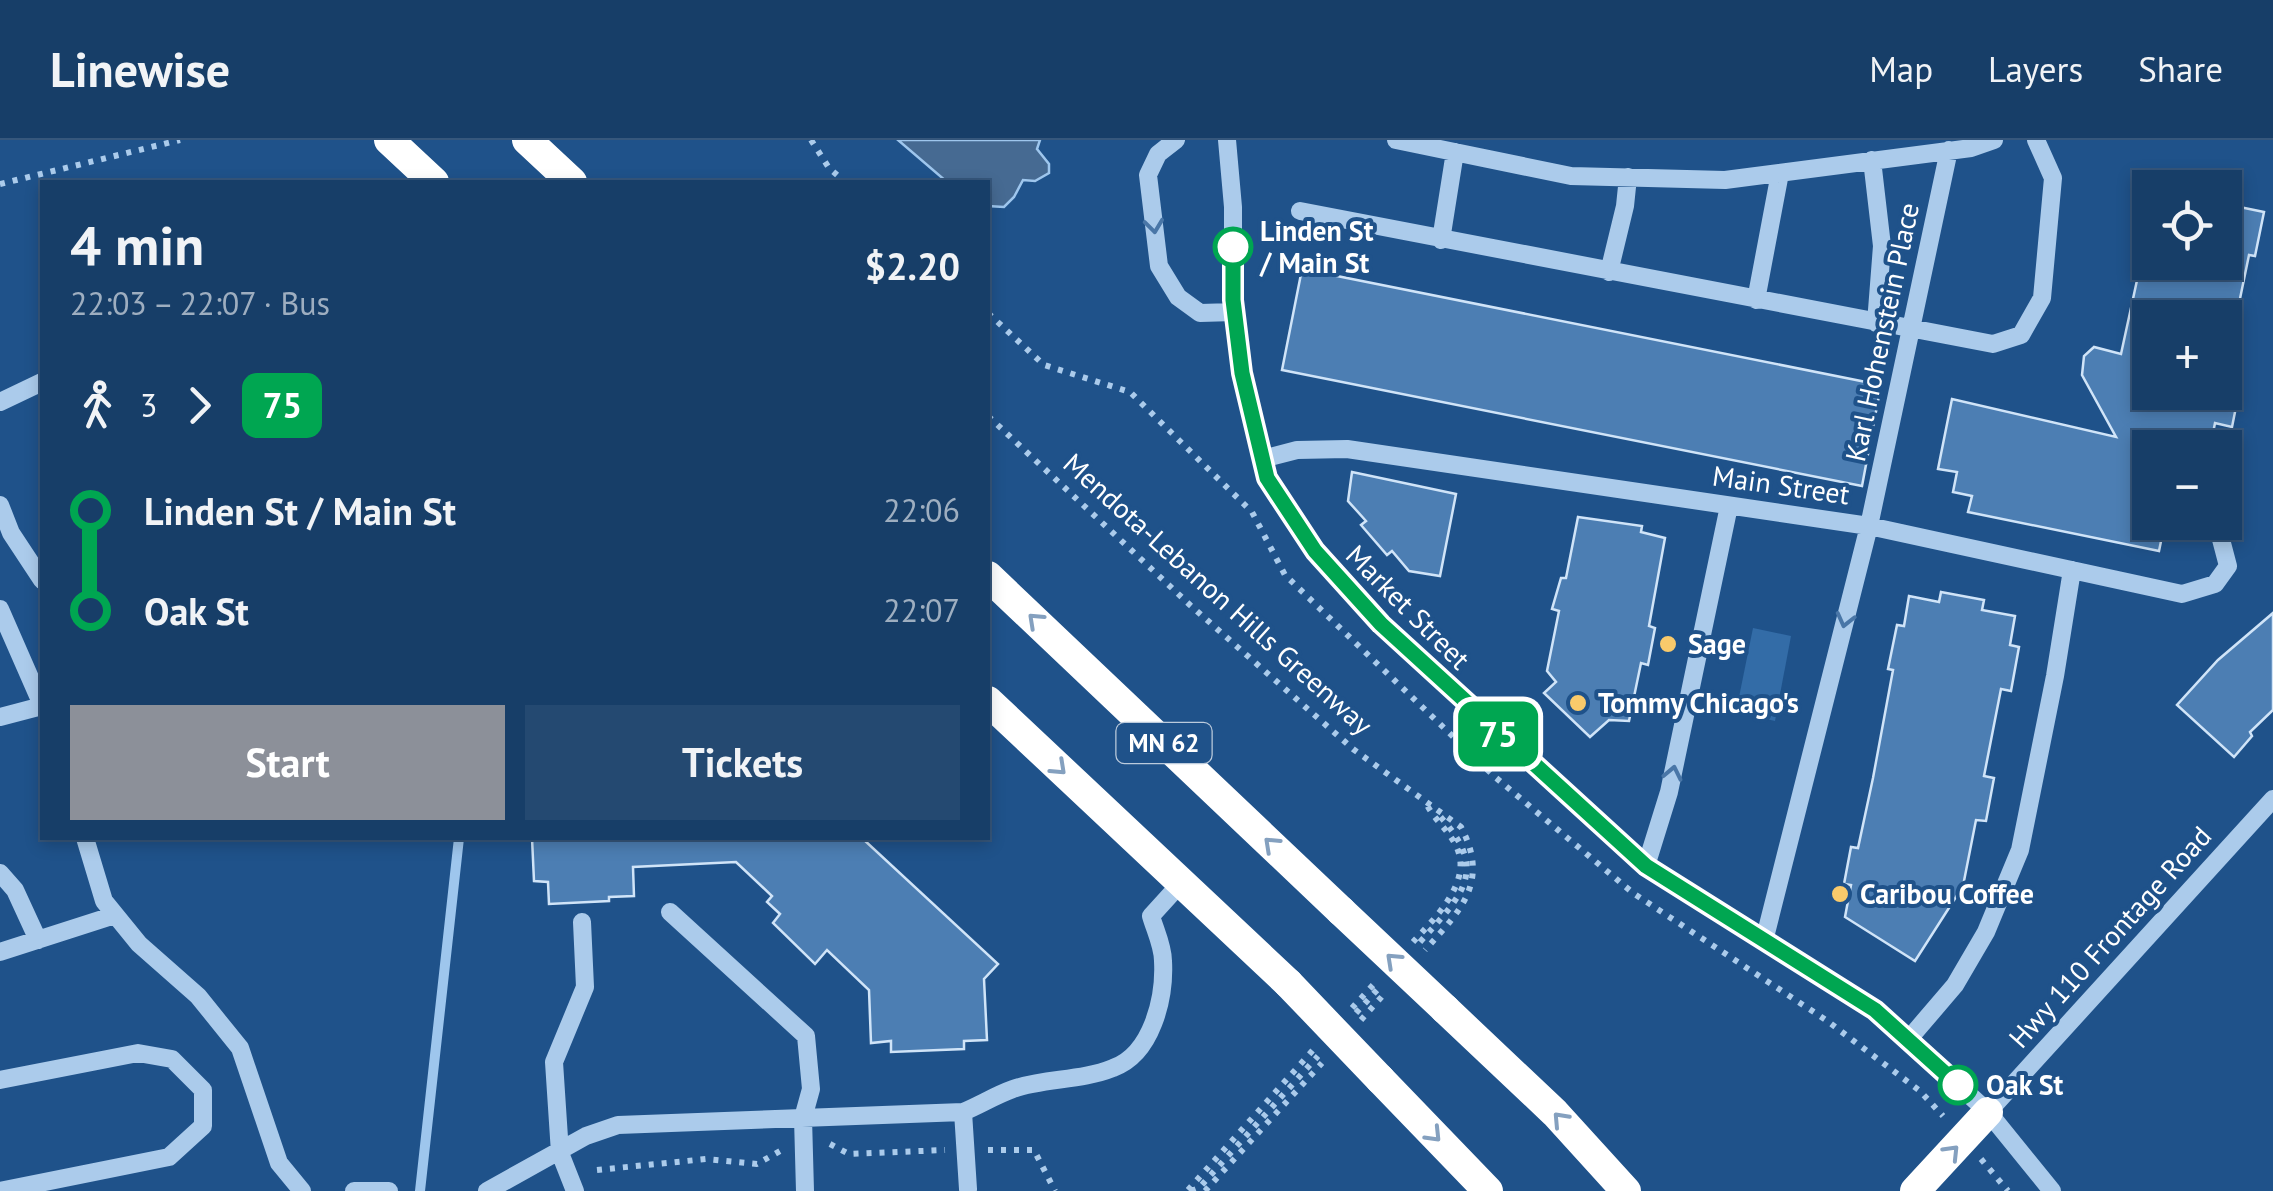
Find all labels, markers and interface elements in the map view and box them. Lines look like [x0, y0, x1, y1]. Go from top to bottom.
text: Linewise [50, 38, 230, 100]
text: Map [1869, 46, 1933, 92]
text: Layers [1988, 46, 2083, 92]
text: Share [2138, 46, 2223, 92]
map controls [2132, 170, 2242, 540]
button: locate [2132, 170, 2242, 280]
street label: Karl Hohenstein Place [1836, 199, 1927, 465]
text: 4 min [70, 209, 204, 280]
place label: Linden St / Main St [1259, 212, 1374, 281]
one-way arrow [1143, 219, 1164, 235]
marker: Linden St / Main St [1214, 228, 1252, 266]
text: $2.20 [864, 241, 960, 290]
text: 22:03 – 22:07 · Bus [70, 282, 330, 324]
button: + [2132, 300, 2242, 410]
icon: walk [70, 378, 125, 433]
icon: forward [172, 378, 227, 433]
text: 75 [262, 382, 302, 428]
text: 3 [140, 384, 157, 426]
button: − [2132, 430, 2242, 540]
street label: Mendota-Lebanon Hills Greenway [1056, 445, 1381, 743]
street label: Main Street [1710, 457, 1852, 512]
text: Linden St / Main St [144, 486, 456, 535]
text: 22:06 [883, 489, 960, 531]
street label: Market Street [1338, 537, 1479, 677]
text: Oak St [144, 586, 249, 635]
text: 22:07 [883, 589, 960, 631]
one-way arrow [1836, 611, 1857, 628]
one-way arrow [1028, 614, 1046, 632]
place label: Sage [1688, 625, 1746, 662]
marker: Sage [1657, 633, 1679, 655]
place label: Tommy Chicago's [1598, 684, 1799, 721]
marker: Tommy Chicago's [1567, 692, 1589, 714]
line badge: 75 [1453, 702, 1543, 766]
button: Start [70, 705, 505, 820]
button: Tickets [525, 705, 960, 820]
text: 75 [1478, 711, 1518, 757]
road number: MN 62 [1116, 723, 1212, 763]
one-way arrow [1047, 756, 1065, 774]
one-way arrow [1662, 765, 1683, 782]
street label: Hwy 110 Frontage Road [2000, 818, 2219, 1055]
one-way arrow [1264, 838, 1282, 856]
place label: Caribou Coffee [1860, 875, 2034, 912]
marker: Caribou Coffee [1829, 883, 1851, 905]
one-way arrow [1387, 954, 1405, 972]
marker: Oak St [1939, 1066, 1977, 1104]
place label: Oak St [1986, 1066, 2063, 1103]
one-way arrow [1554, 1112, 1572, 1131]
one-way arrow [1422, 1123, 1440, 1141]
one-way arrow [1940, 1146, 1958, 1164]

